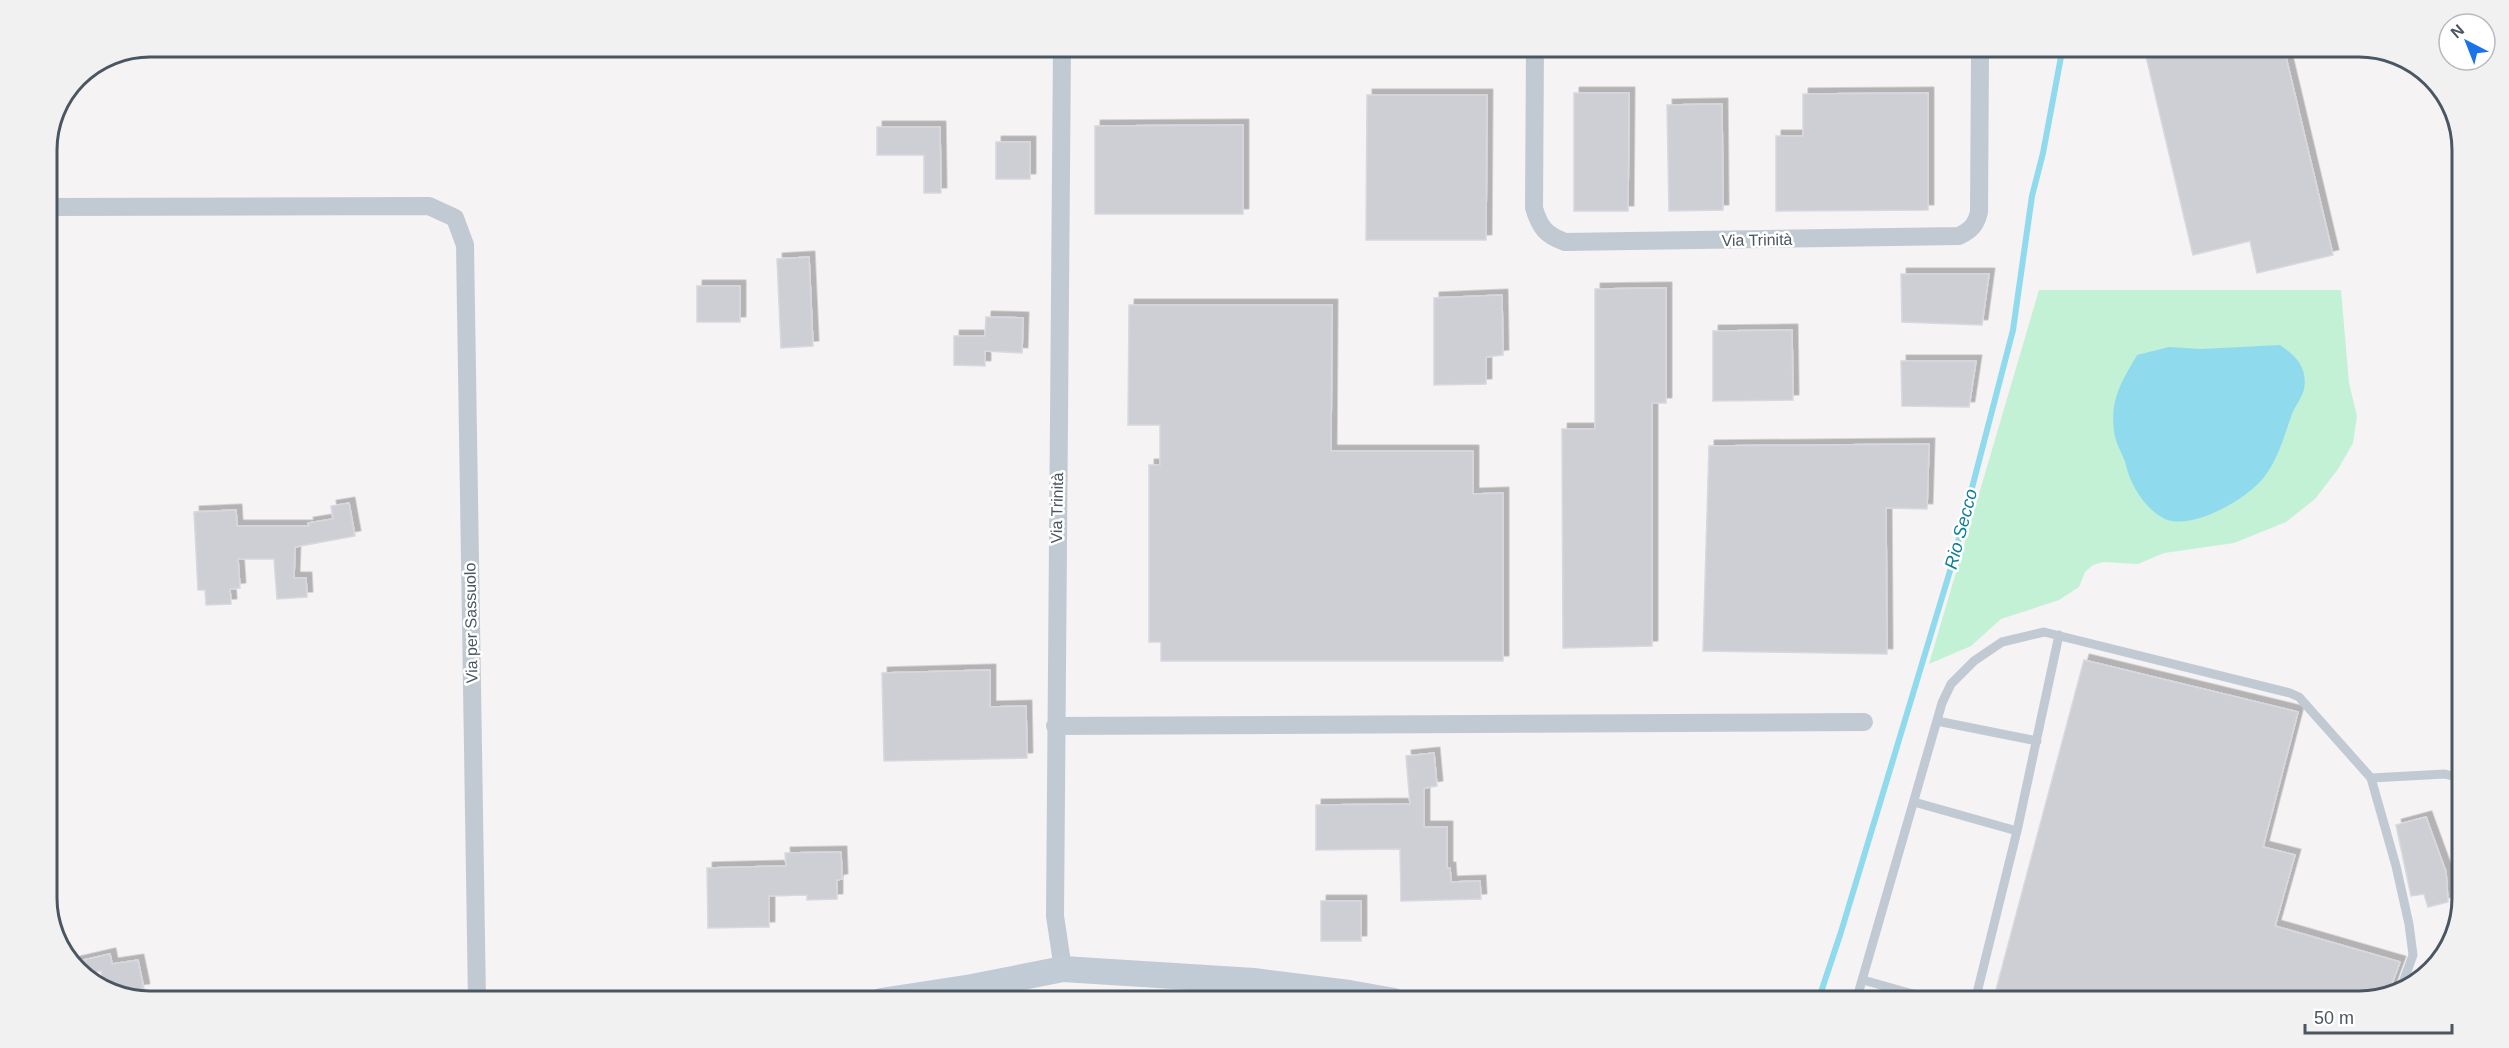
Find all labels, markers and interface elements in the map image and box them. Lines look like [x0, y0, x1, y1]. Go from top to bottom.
north arrow [2437, 12, 2497, 72]
text: N [2447, 21, 2467, 41]
street label: Via Trinità [1721, 231, 1793, 249]
street label: Via Trinità [1048, 472, 1066, 544]
water label: Rio Secco [1941, 487, 1981, 571]
street label: Via per Sassuolo [461, 562, 481, 683]
scale bar [2305, 997, 2452, 1035]
text: 50 m [2314, 1008, 2354, 1028]

